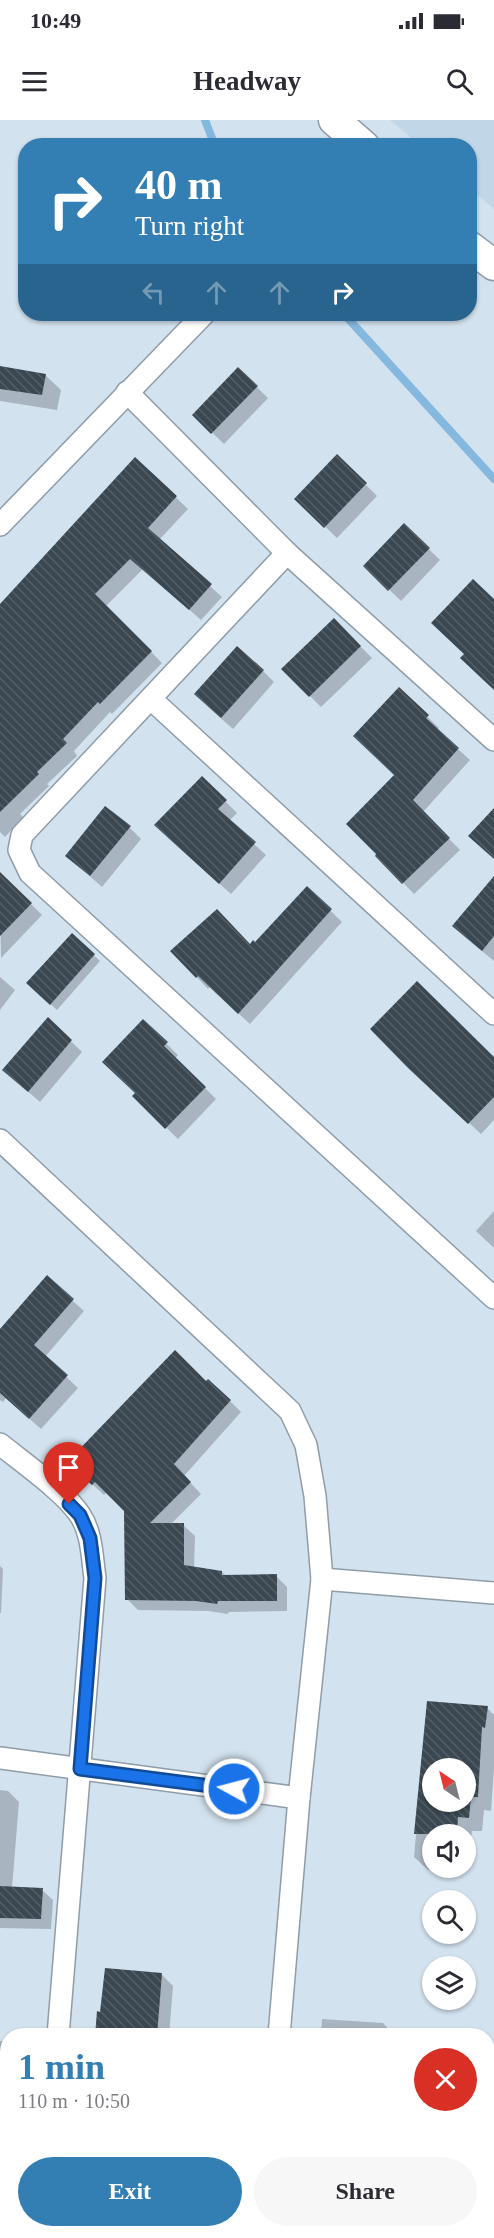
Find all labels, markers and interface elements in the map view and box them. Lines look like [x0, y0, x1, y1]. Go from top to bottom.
text: 10:49 [30, 8, 81, 33]
icon: menu [18, 65, 51, 98]
icon: search [443, 65, 476, 98]
text: Headway [193, 66, 301, 96]
icon: right [36, 162, 114, 240]
text: 40 m [135, 162, 223, 208]
text: Turn right [135, 211, 244, 241]
icon: left [137, 276, 170, 309]
icon: ahead [200, 276, 233, 309]
icon: ahead [263, 276, 296, 309]
icon: right [326, 276, 359, 309]
pin [43, 1442, 94, 1504]
icon: arrive [52, 1451, 85, 1484]
position arrow [202, 1757, 266, 1821]
north arrow [422, 1758, 476, 1812]
map controls [422, 1758, 476, 2010]
button: sound [422, 1824, 476, 1878]
button: search [422, 1890, 476, 1944]
button: layers [422, 1956, 476, 2010]
text: 1 min [18, 2047, 105, 2087]
button: close [414, 2048, 477, 2111]
text: 110 m · 10:50 [18, 2090, 130, 2112]
button: Exit [18, 2157, 242, 2226]
button: Share [254, 2157, 477, 2226]

